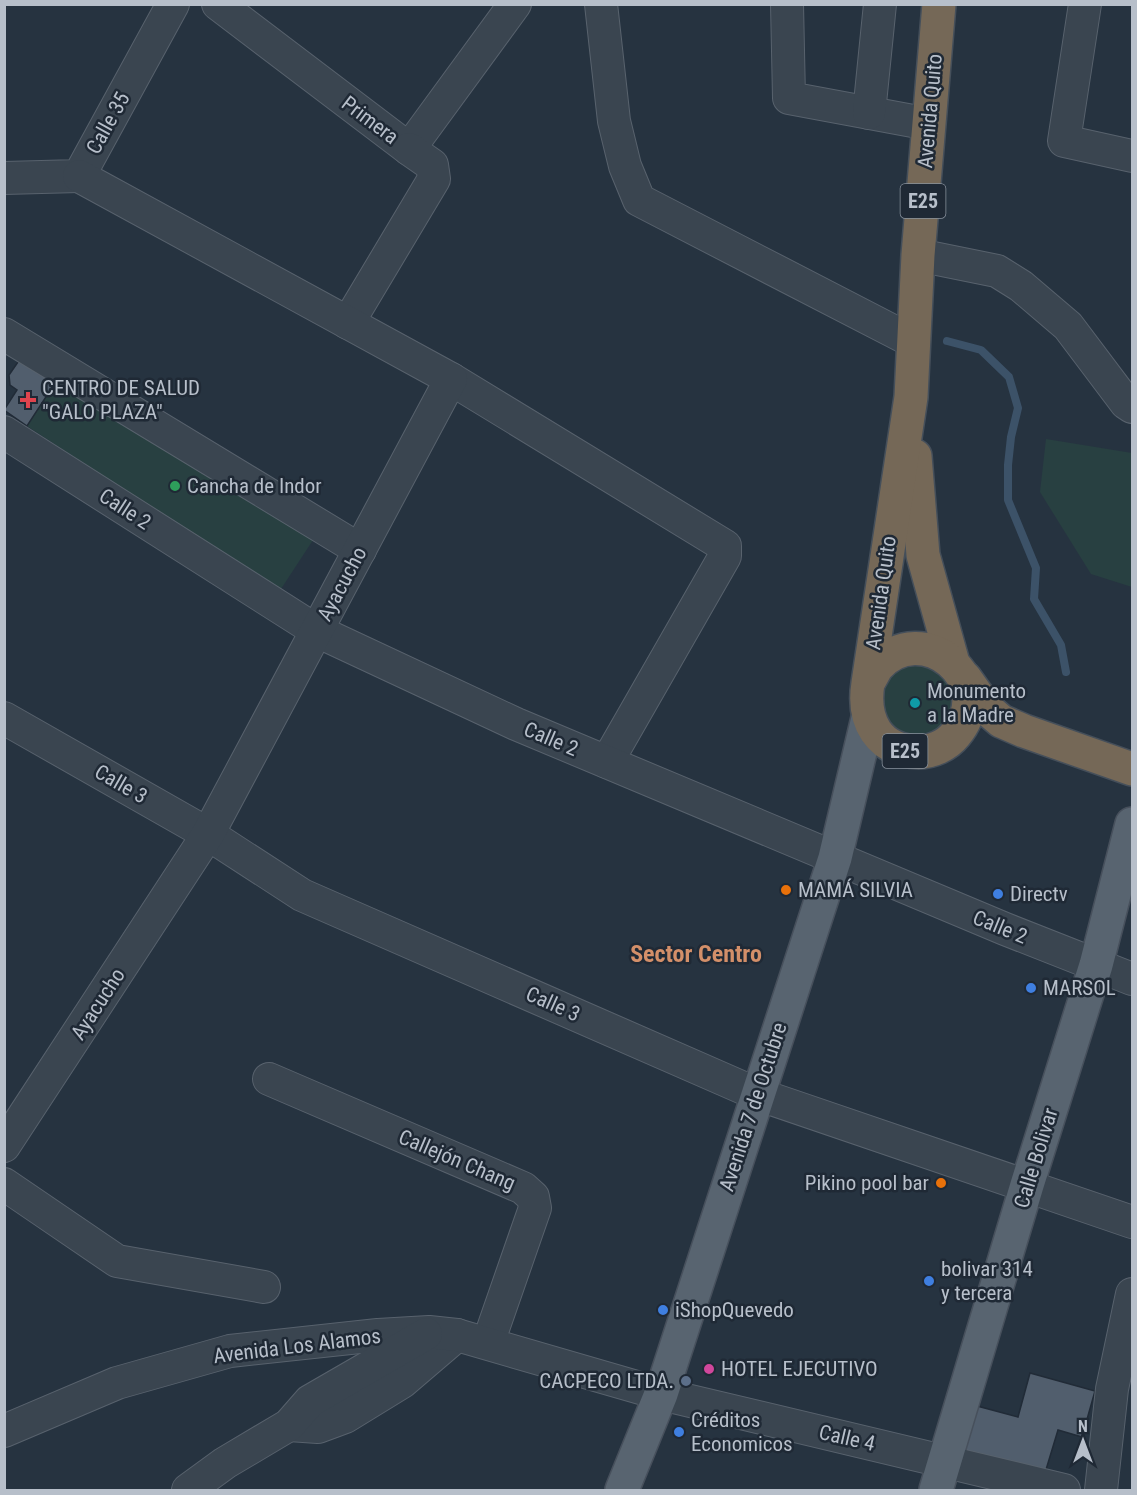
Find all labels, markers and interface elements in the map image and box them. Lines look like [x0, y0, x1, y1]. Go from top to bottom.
street label: Avenida Quito [913, 53, 947, 169]
street label: Calle 35 [81, 88, 135, 158]
street label: Primera [337, 91, 403, 149]
road number: E25 [900, 184, 946, 218]
place label: CENTRO DE SALUD "GALO PLAZA" [42, 376, 200, 424]
marker: CENTRO DE SALUD "GALO PLAZA" [19, 391, 37, 409]
place label: Cancha de Indor [187, 474, 322, 498]
marker: Cancha de Indor [168, 479, 182, 493]
street label: Calle 2 [95, 484, 155, 534]
street label: Avenida Quito [861, 535, 901, 651]
street label: Ayacucho [313, 543, 371, 625]
place label: Monumento a la Madre [927, 679, 1026, 727]
marker: Monumento a la Madre [908, 696, 922, 710]
street label: Calle 2 [520, 717, 582, 761]
road number: E25 [882, 734, 928, 768]
street label: Calle 3 [90, 759, 152, 809]
place label: MAMÁ SILVIA [798, 878, 913, 902]
place label: Directv [1010, 882, 1068, 906]
marker: MAMÁ SILVIA [779, 883, 793, 897]
marker: Directv [991, 887, 1005, 901]
street label: Calle 2 [969, 905, 1031, 949]
district label: Sector Centro [630, 940, 762, 968]
street label: Ayacucho [66, 964, 130, 1044]
place label: MARSOL [1043, 976, 1116, 1000]
marker: MARSOL [1024, 981, 1038, 995]
street label: Calle 3 [522, 982, 584, 1026]
street label: Avenida 7 de Octubre [714, 1019, 792, 1194]
street label: Calle Bolivar [1009, 1105, 1063, 1211]
street label: Callejón Chang [395, 1125, 519, 1195]
place label: Pikino pool bar [805, 1171, 929, 1195]
marker: Pikino pool bar [934, 1176, 948, 1190]
place label: bolivar 314 y tercera [941, 1257, 1033, 1305]
marker: bolivar 314 y tercera [922, 1274, 936, 1288]
place label: iShopQuevedo [675, 1298, 794, 1322]
marker: iShopQuevedo [656, 1303, 670, 1317]
street label: Avenida Los Alamos [212, 1324, 382, 1368]
place label: HOTEL EJECUTIVO [721, 1357, 878, 1381]
marker: HOTEL EJECUTIVO [702, 1362, 716, 1376]
place label: CACPECO LTDA. [539, 1369, 674, 1393]
marker: CACPECO LTDA. [679, 1374, 693, 1388]
place label: Créditos Economicos [691, 1408, 793, 1456]
north arrow [1053, 1411, 1113, 1471]
text: N [1078, 1417, 1088, 1436]
street label: Calle 4 [817, 1420, 877, 1456]
marker: Créditos Economicos [672, 1425, 686, 1439]

